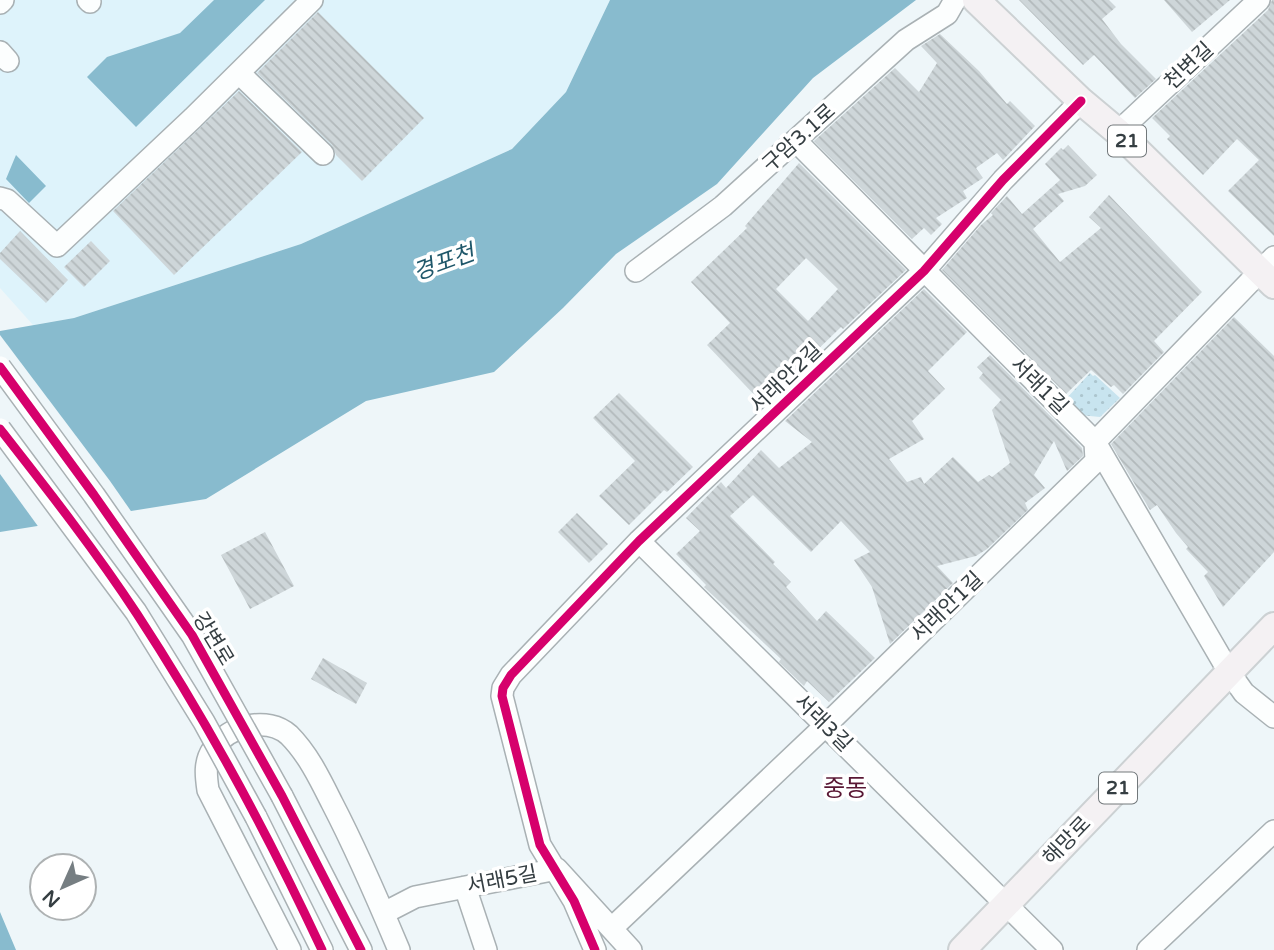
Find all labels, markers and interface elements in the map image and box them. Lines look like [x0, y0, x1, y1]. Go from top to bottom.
street label: 천변길 [1159, 37, 1219, 95]
street label: 구암3.1로 [757, 99, 841, 177]
road number: 21 [1108, 125, 1146, 156]
water label: 경포천 [409, 238, 481, 287]
street label: 서래안2길 [745, 338, 827, 418]
street label: 서래1길 [1005, 352, 1073, 420]
street label: 서래안1길 [906, 567, 988, 647]
street label: 강변로 [187, 608, 239, 670]
street label: 서래3길 [789, 689, 857, 757]
road number: 21 [1099, 772, 1137, 804]
district label: 중동 [823, 774, 867, 803]
street label: 해망로 [1038, 811, 1096, 871]
north arrow [28, 852, 98, 922]
street label: 서래5길 [465, 861, 539, 899]
text: N [39, 885, 65, 911]

